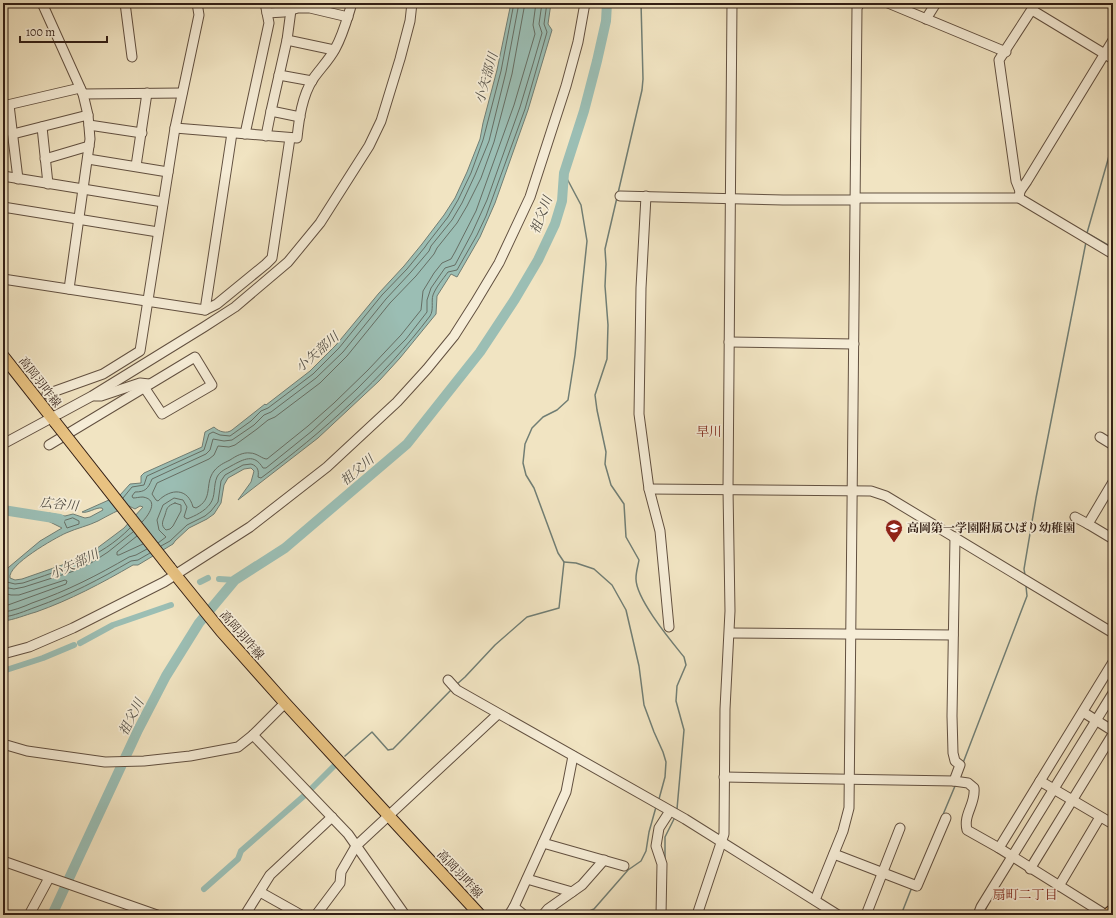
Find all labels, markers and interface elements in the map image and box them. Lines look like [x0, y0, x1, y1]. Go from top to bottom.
scale bar [20, 18, 107, 44]
text: 100 m [26, 24, 55, 40]
water label: 小矢部川 [471, 49, 502, 105]
water label: 祖父川 [526, 192, 557, 236]
water label: 小矢部川 [292, 327, 344, 375]
street label: 高岡羽咋線 [15, 353, 65, 411]
district label: 早川 [696, 423, 722, 440]
water label: 祖父川 [337, 450, 379, 489]
water label: 広谷川 [39, 494, 81, 515]
school or university icon: 高岡第一学園附属ひばり幼稚園 [884, 518, 904, 543]
place label: 高岡第一学園附属ひばり幼稚園 [907, 520, 1075, 536]
water label: 小矢部川 [47, 544, 103, 583]
street label: 高岡羽咋線 [216, 607, 268, 663]
water label: 祖父川 [115, 694, 148, 738]
street label: 高岡羽咋線 [434, 847, 486, 901]
district label: 扇町二丁目 [992, 886, 1058, 903]

